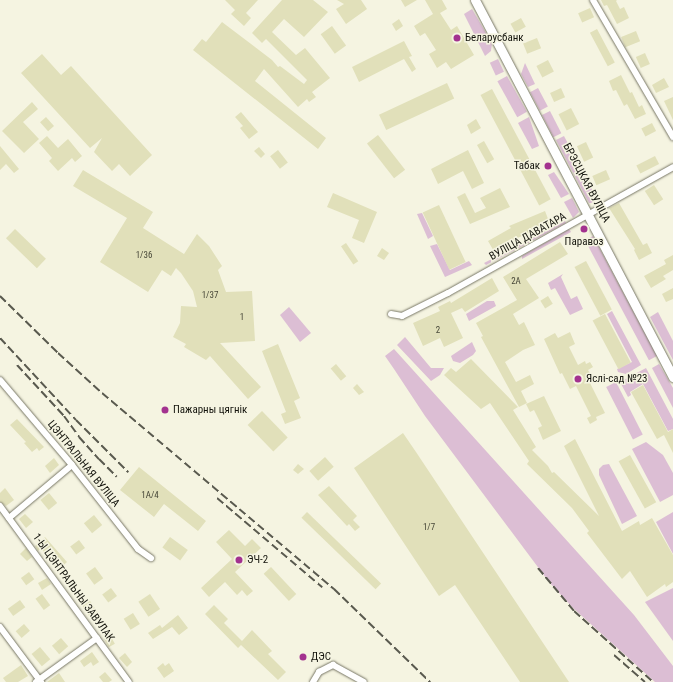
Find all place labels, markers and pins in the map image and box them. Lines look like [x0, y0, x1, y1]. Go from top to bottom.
place label: Беларусбанк [465, 31, 524, 45]
marker: Беларусбанк [452, 33, 462, 43]
place label: Табак [514, 159, 540, 173]
marker: Табак [543, 161, 553, 171]
marker: Паравоз [579, 224, 589, 234]
place label: Паравоз [565, 235, 603, 249]
place label: Яслі-сад №23 [586, 372, 648, 386]
marker: Яслі-сад №23 [573, 374, 583, 384]
place label: Пажарны цягнік [173, 403, 247, 417]
marker: Пажарны цягнік [160, 405, 170, 415]
place label: ЭЧ-2 [247, 553, 268, 567]
marker: ЭЧ-2 [234, 555, 244, 565]
place label: ДЭС [311, 650, 331, 664]
marker: ДЭС [298, 652, 308, 662]

